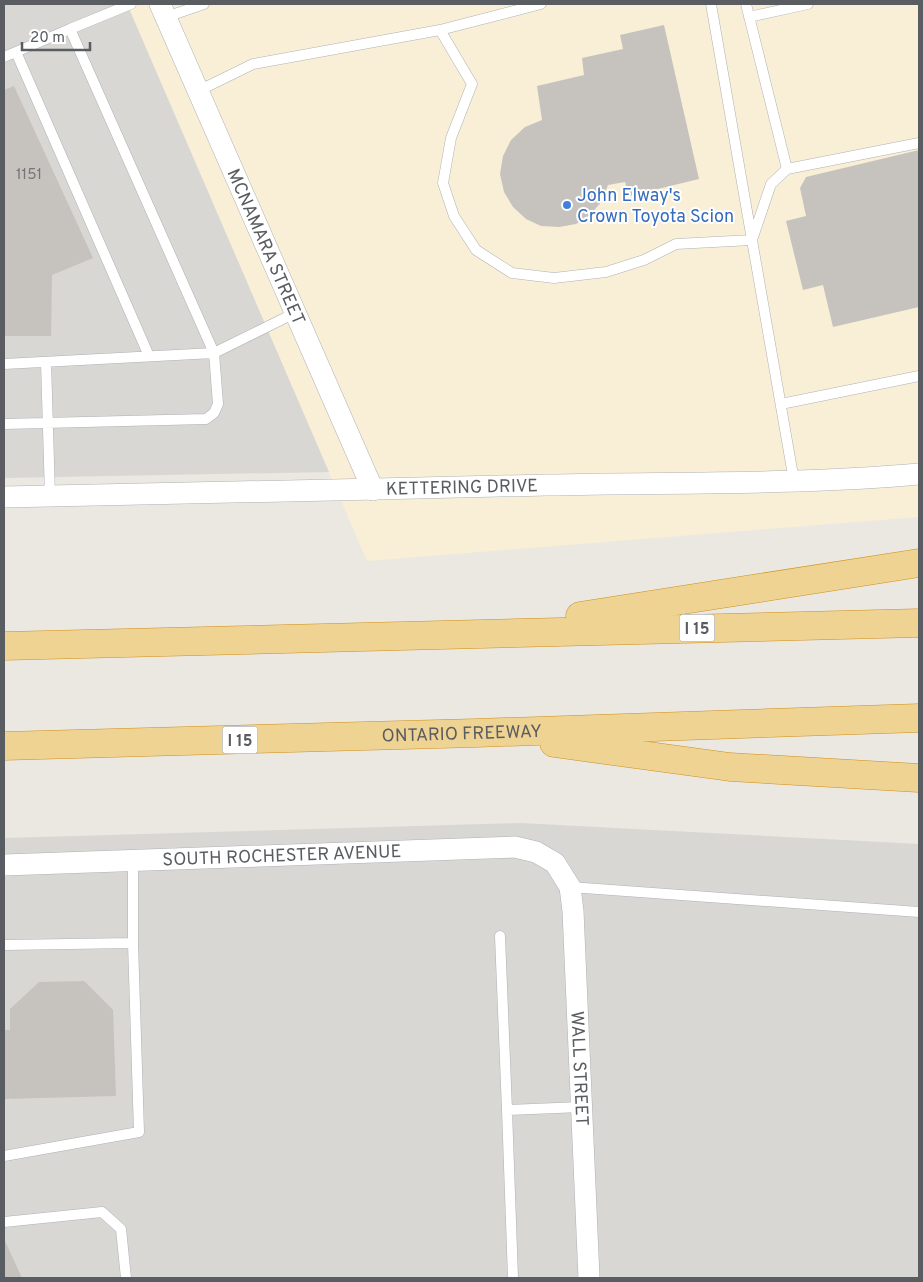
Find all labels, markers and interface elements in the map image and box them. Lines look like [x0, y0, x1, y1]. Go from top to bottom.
scale bar [22, 20, 90, 52]
text: 20 m [30, 29, 65, 48]
house number: 1151 [16, 166, 42, 185]
street label: MCNAMARA STREET [221, 166, 309, 329]
place label: John Elway's Crown Toyota Scion [577, 185, 734, 229]
marker: John Elway's Crown Toyota Scion [561, 199, 573, 211]
street label: KETTERING DRIVE [386, 475, 538, 502]
road number: I 15 [680, 614, 714, 641]
street label: ONTARIO FREEWAY [381, 721, 542, 749]
road number: I 15 [222, 726, 258, 754]
street label: SOUTH ROCHESTER AVENUE [162, 841, 402, 872]
street label: WALL STREET [564, 1011, 592, 1127]

